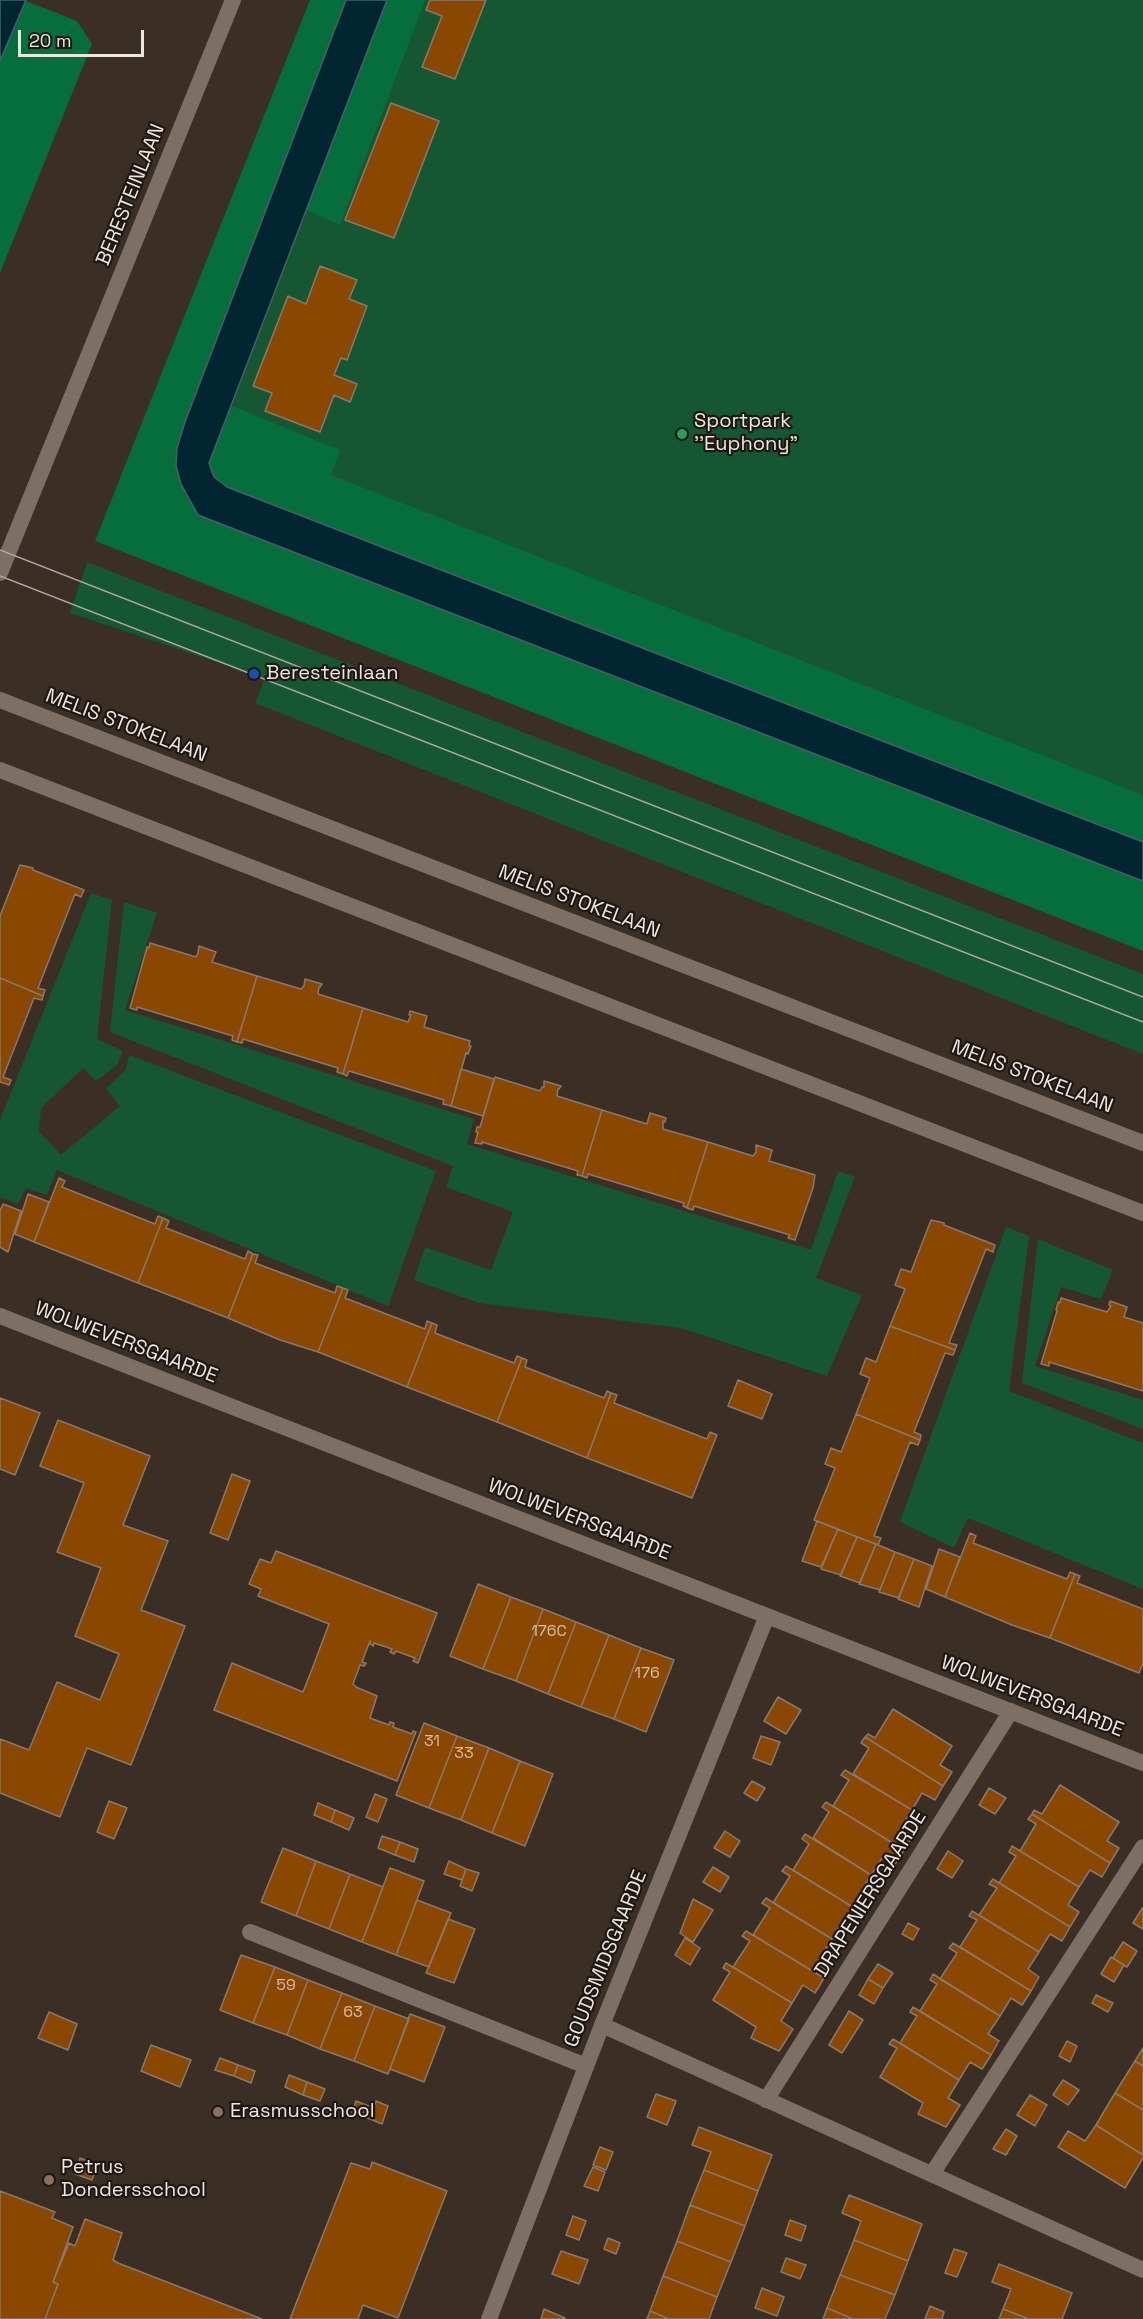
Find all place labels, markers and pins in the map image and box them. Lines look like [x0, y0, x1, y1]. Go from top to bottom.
place label: Sportpark ''Euphony" [694, 410, 798, 457]
marker: Sportpark ''Euphony" [675, 427, 689, 441]
place label: Beresteinlaan [266, 662, 398, 686]
marker: Beresteinlaan [247, 667, 261, 681]
place label: Erasmusschool [230, 2100, 375, 2124]
marker: Erasmusschool [211, 2105, 225, 2119]
place label: Petrus Dondersschool [61, 2156, 206, 2203]
marker: Petrus Dondersschool [42, 2173, 56, 2187]

